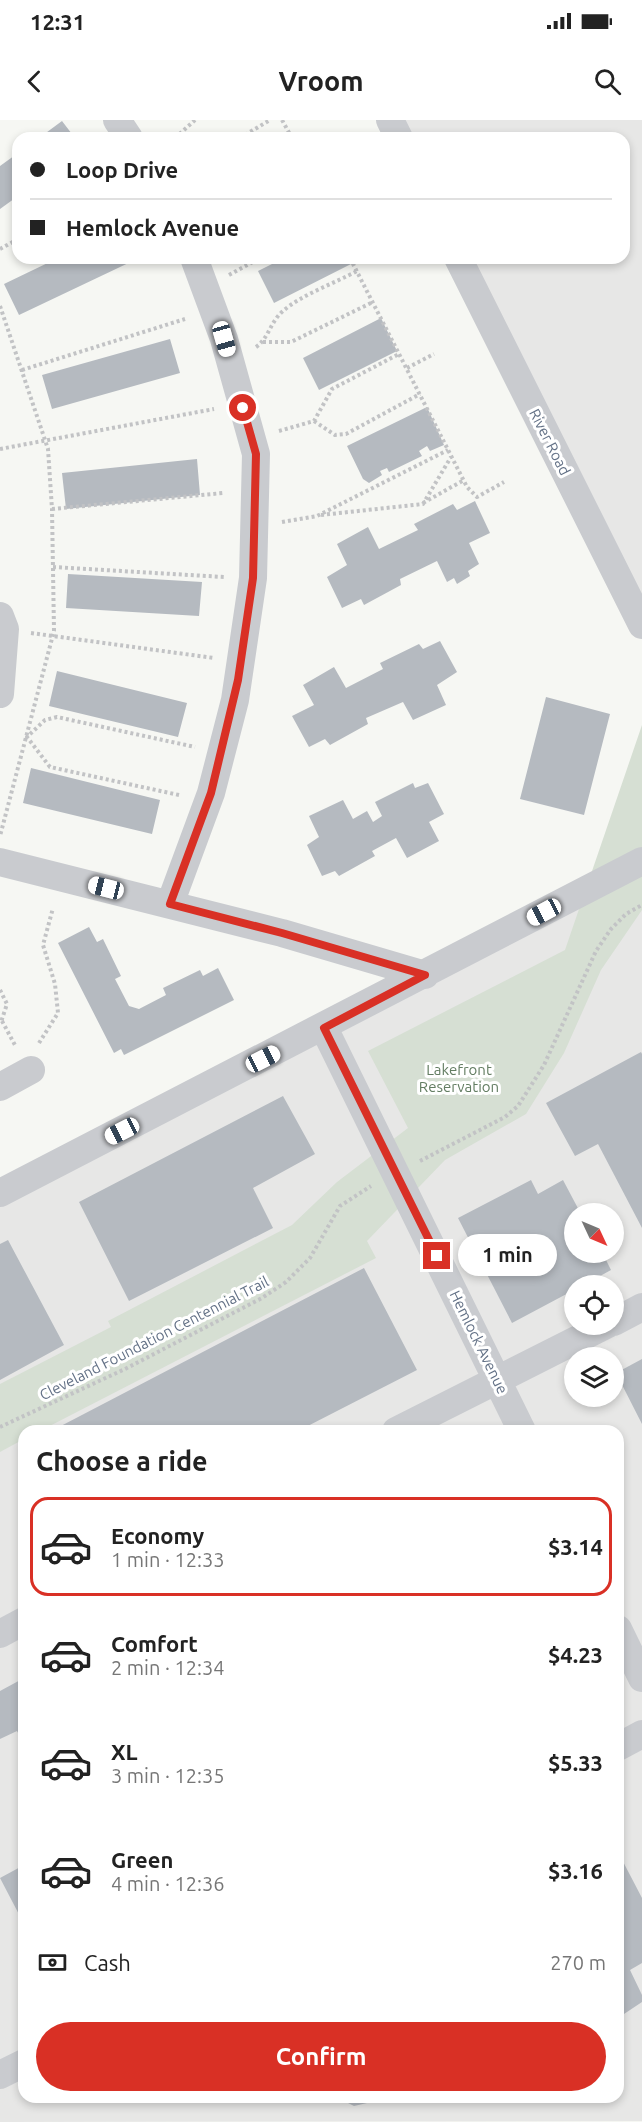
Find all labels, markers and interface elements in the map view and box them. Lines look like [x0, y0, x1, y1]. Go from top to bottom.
text: 12:31 [30, 9, 85, 34]
icon: back [18, 65, 51, 98]
icon: search [591, 65, 624, 98]
text: Vroom [279, 66, 363, 96]
text: Loop Drive [66, 157, 178, 182]
text: Hemlock Avenue [66, 215, 239, 240]
car [210, 319, 238, 359]
route start [229, 394, 256, 421]
street label: River Road [526, 406, 574, 478]
car [86, 875, 126, 901]
car [524, 896, 564, 928]
car [243, 1043, 283, 1075]
park label: Lakefront Reservation [419, 1061, 499, 1095]
car [102, 1115, 142, 1147]
north arrow [564, 1203, 624, 1263]
map controls [564, 1203, 624, 1407]
callout: 1 min [458, 1235, 557, 1277]
route end [423, 1242, 450, 1269]
text: 1 min [482, 1243, 533, 1266]
street label: Cleveland Foundation Centennial Trail [37, 1273, 271, 1403]
button: locate [564, 1275, 624, 1335]
street label: Hemlock Avenue [447, 1288, 511, 1396]
button: layers [564, 1347, 624, 1407]
text: Choose a ride [36, 1446, 208, 1476]
icon: car [39, 1520, 93, 1574]
text: Economy [111, 1523, 204, 1548]
text: $3.14 [548, 1534, 603, 1559]
text: 1 min · 12:33 [111, 1548, 225, 1571]
icon: car [39, 1628, 93, 1682]
text: Comfort [111, 1631, 198, 1656]
text: $4.23 [548, 1642, 603, 1667]
text: 2 min · 12:34 [111, 1656, 225, 1679]
icon: car [39, 1736, 93, 1790]
text: XL [111, 1739, 138, 1764]
text: $5.33 [548, 1750, 603, 1775]
text: 3 min · 12:35 [111, 1764, 225, 1787]
icon: car [39, 1844, 93, 1898]
text: Green [111, 1847, 173, 1872]
text: $3.16 [548, 1858, 603, 1883]
text: 4 min · 12:36 [111, 1872, 225, 1895]
icon: cash [36, 1946, 69, 1979]
text: Cash [84, 1950, 131, 1975]
text: 270 m [550, 1951, 606, 1974]
button: Confirm [36, 2022, 606, 2091]

